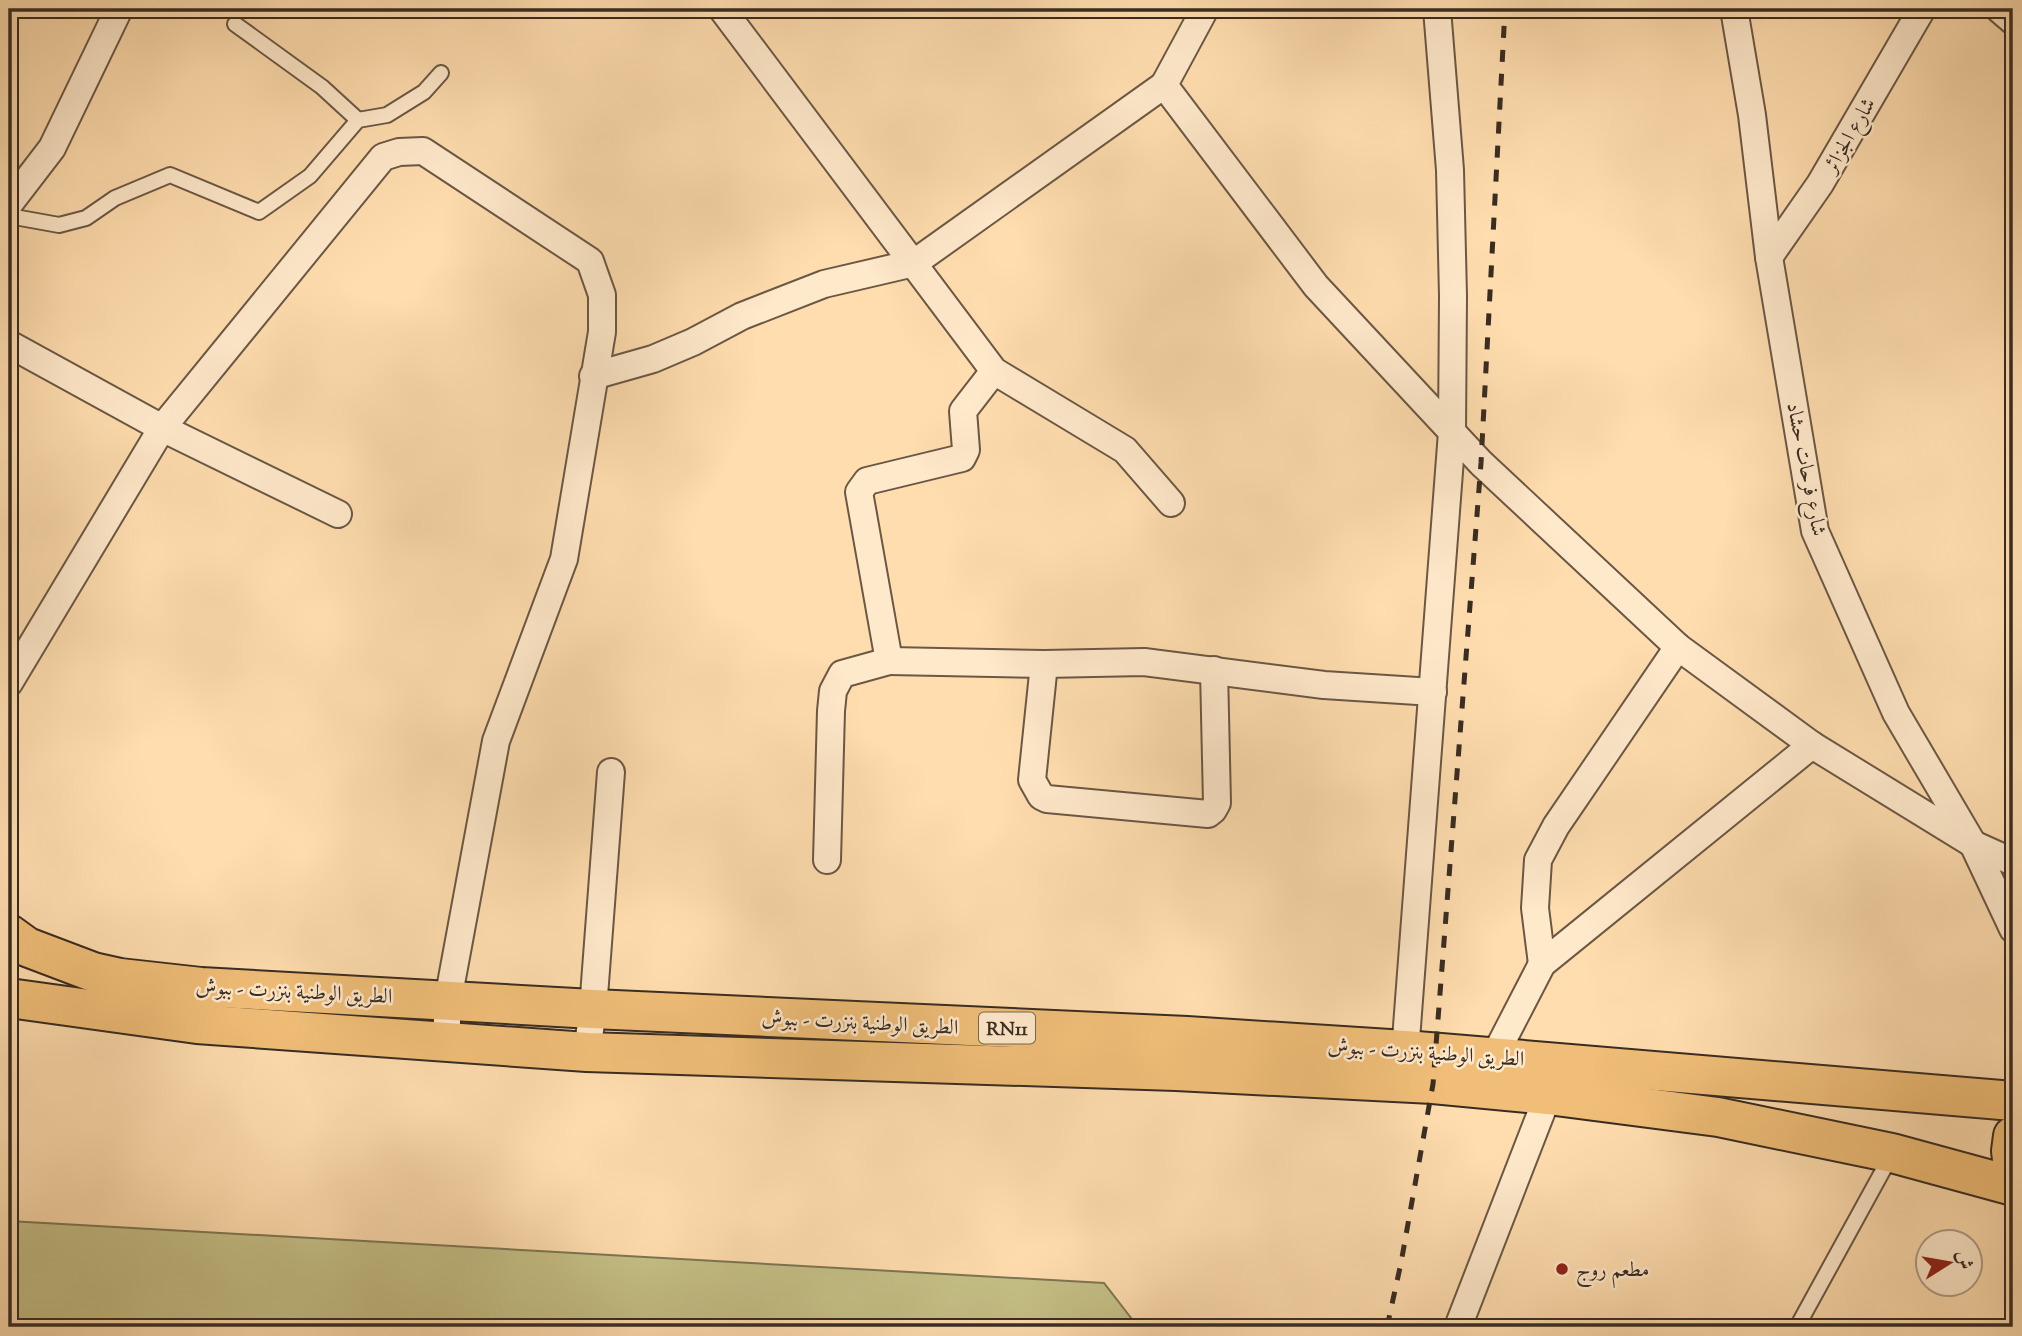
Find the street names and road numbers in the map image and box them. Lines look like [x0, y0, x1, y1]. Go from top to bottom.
street label: شارع الجزائر [1816, 93, 1885, 182]
street label: شارع فرحات حشاد [1776, 400, 1833, 539]
street label: الطريق الوطنية بنزرت - ببوش [195, 973, 393, 1013]
street label: الطريق الوطنية بنزرت - ببوش [761, 1004, 959, 1044]
road number: RN11 [979, 1012, 1035, 1044]
street label: الطريق الوطنية بنزرت - ببوش [1327, 1032, 1525, 1076]

